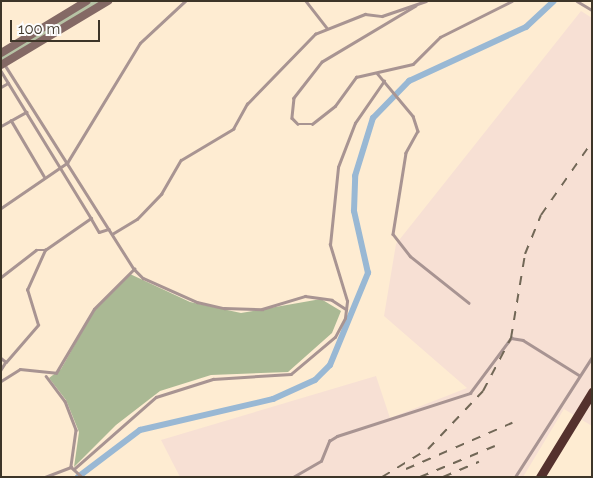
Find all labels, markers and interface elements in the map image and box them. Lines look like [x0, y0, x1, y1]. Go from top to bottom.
scale bar [12, 10, 102, 42]
text: 100 m [18, 20, 60, 38]

